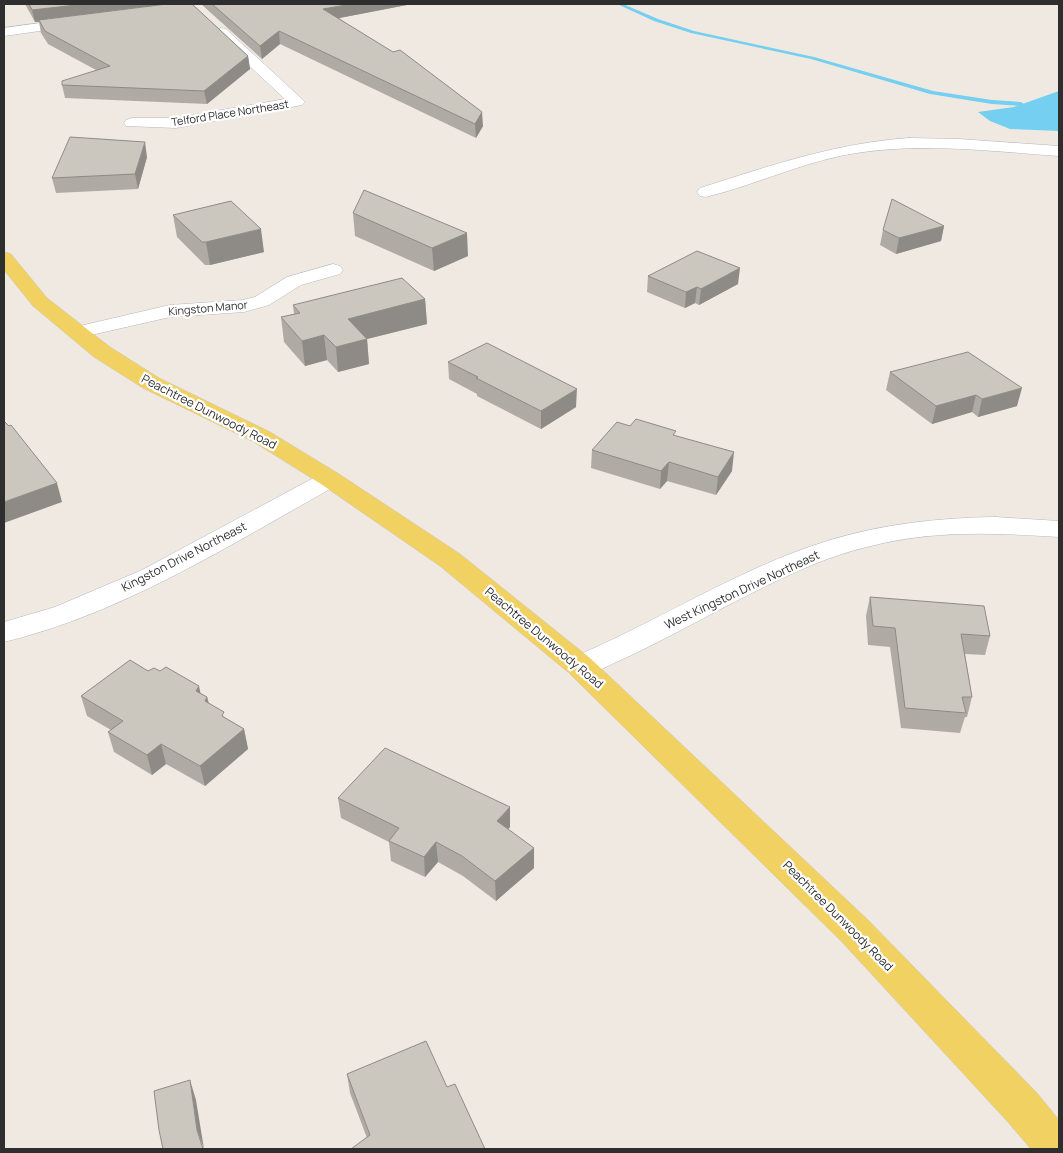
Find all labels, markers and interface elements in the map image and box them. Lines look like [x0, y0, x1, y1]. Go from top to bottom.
street label: Telford Place Northeast [170, 96, 290, 129]
street label: Kingston Manor [168, 297, 248, 318]
street label: Peachtree Dunwoody Road [139, 370, 280, 453]
street label: Kingston Drive Northeast [118, 517, 249, 596]
street label: West Kingston Drive Northeast [661, 546, 822, 633]
street label: Peachtree Dunwoody Road [482, 583, 607, 692]
street label: Peachtree Dunwoody Road [779, 857, 897, 975]

